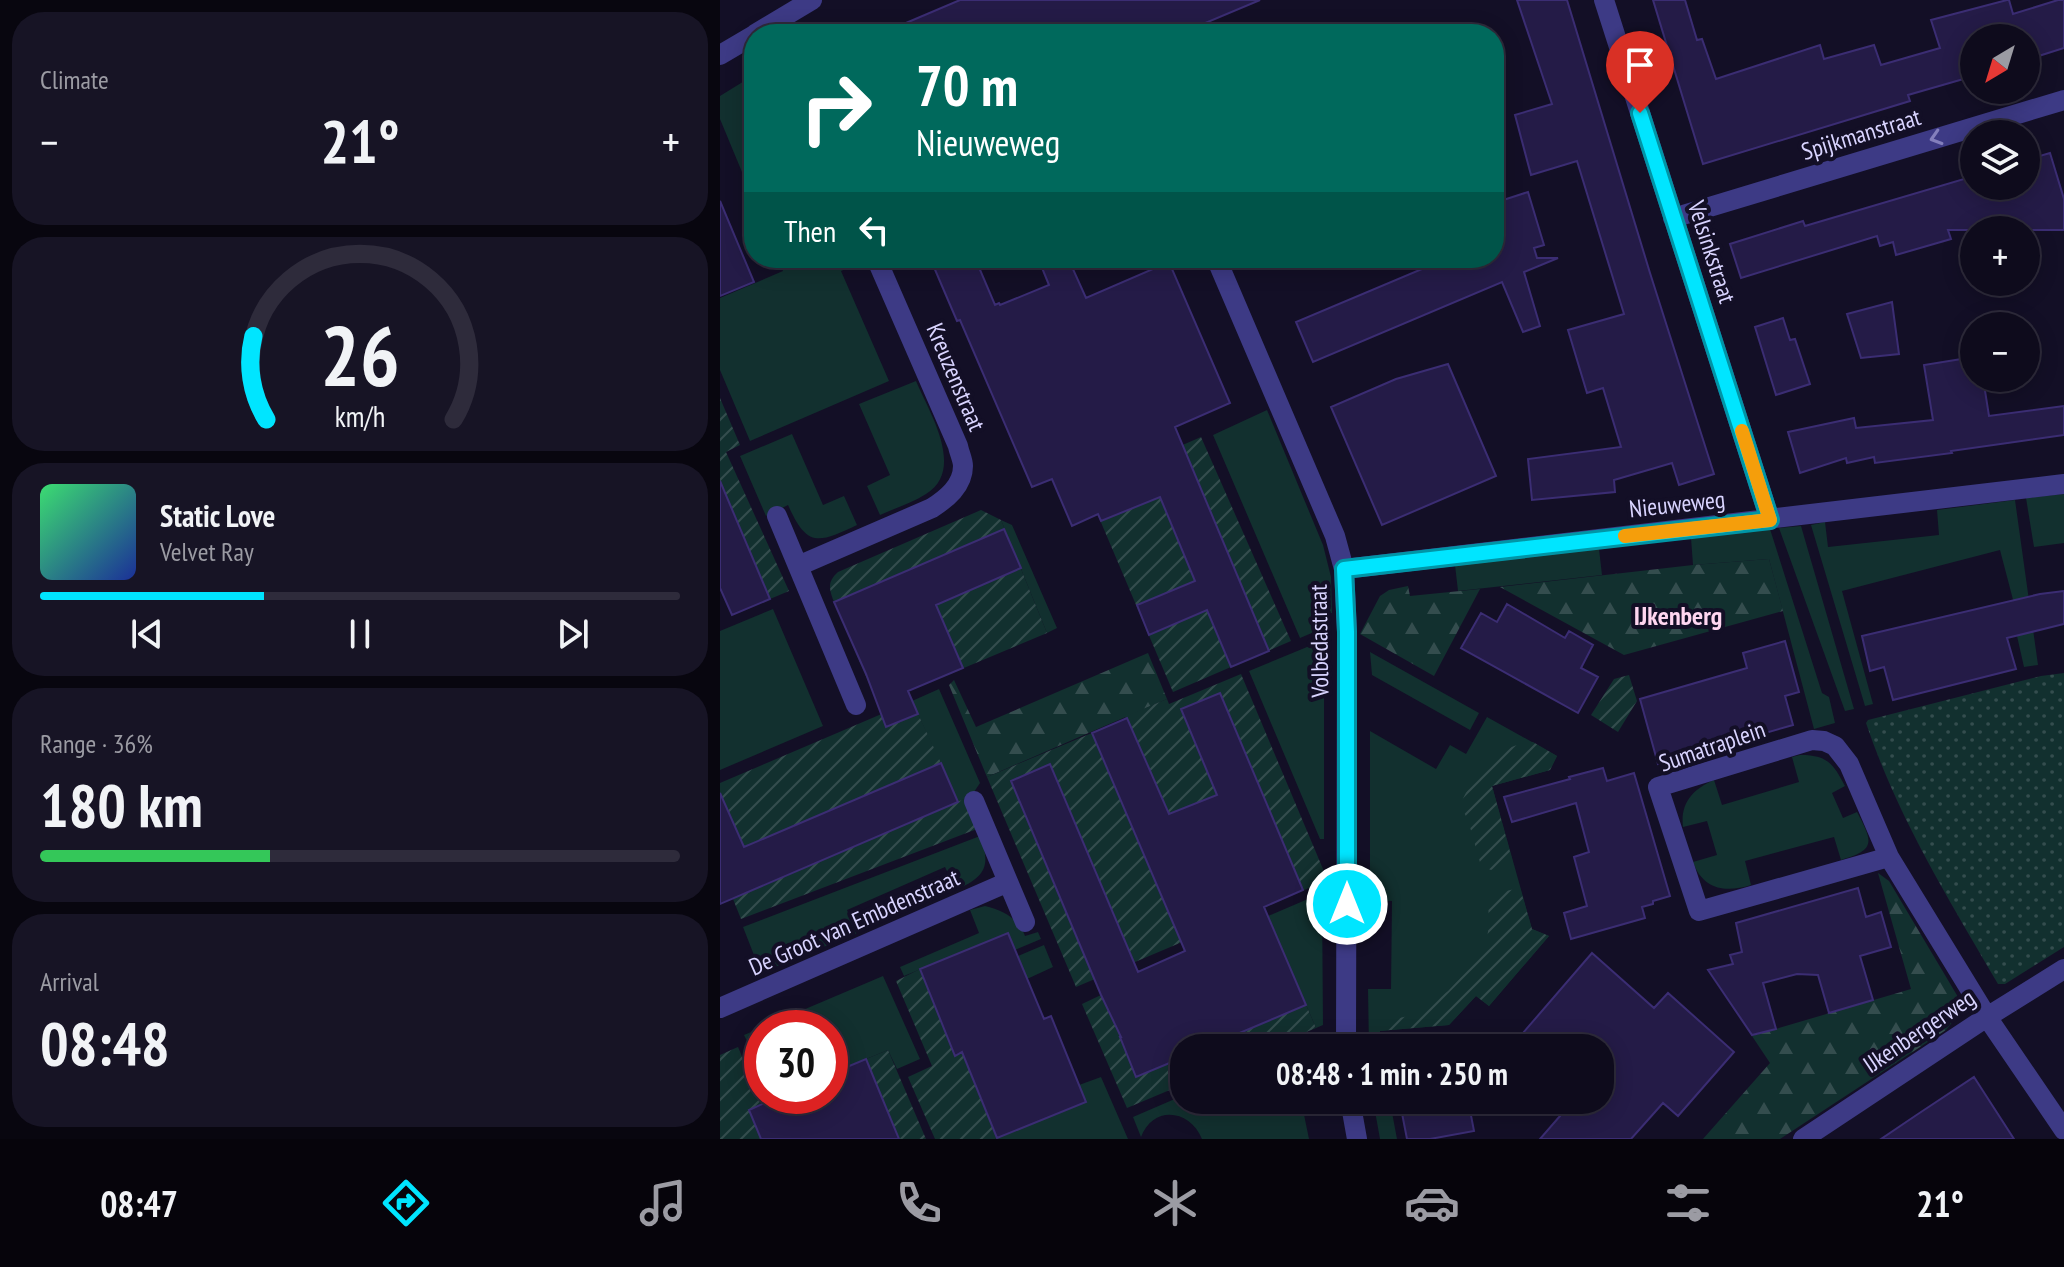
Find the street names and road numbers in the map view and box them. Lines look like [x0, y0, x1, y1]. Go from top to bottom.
street label: Spijkmanstraat [1798, 101, 1925, 167]
street label: Velsinkstraat [1681, 196, 1743, 307]
street label: Kreuzenstraat [919, 318, 993, 436]
street label: Nieuweweg [1628, 484, 1726, 524]
street label: Volbedastraat [1303, 584, 1336, 699]
street label: Sumatraplein [1655, 713, 1769, 779]
street label: De Groot van Embdenstraat [744, 861, 964, 982]
street label: IJkenbergerweg [1857, 982, 1981, 1080]

